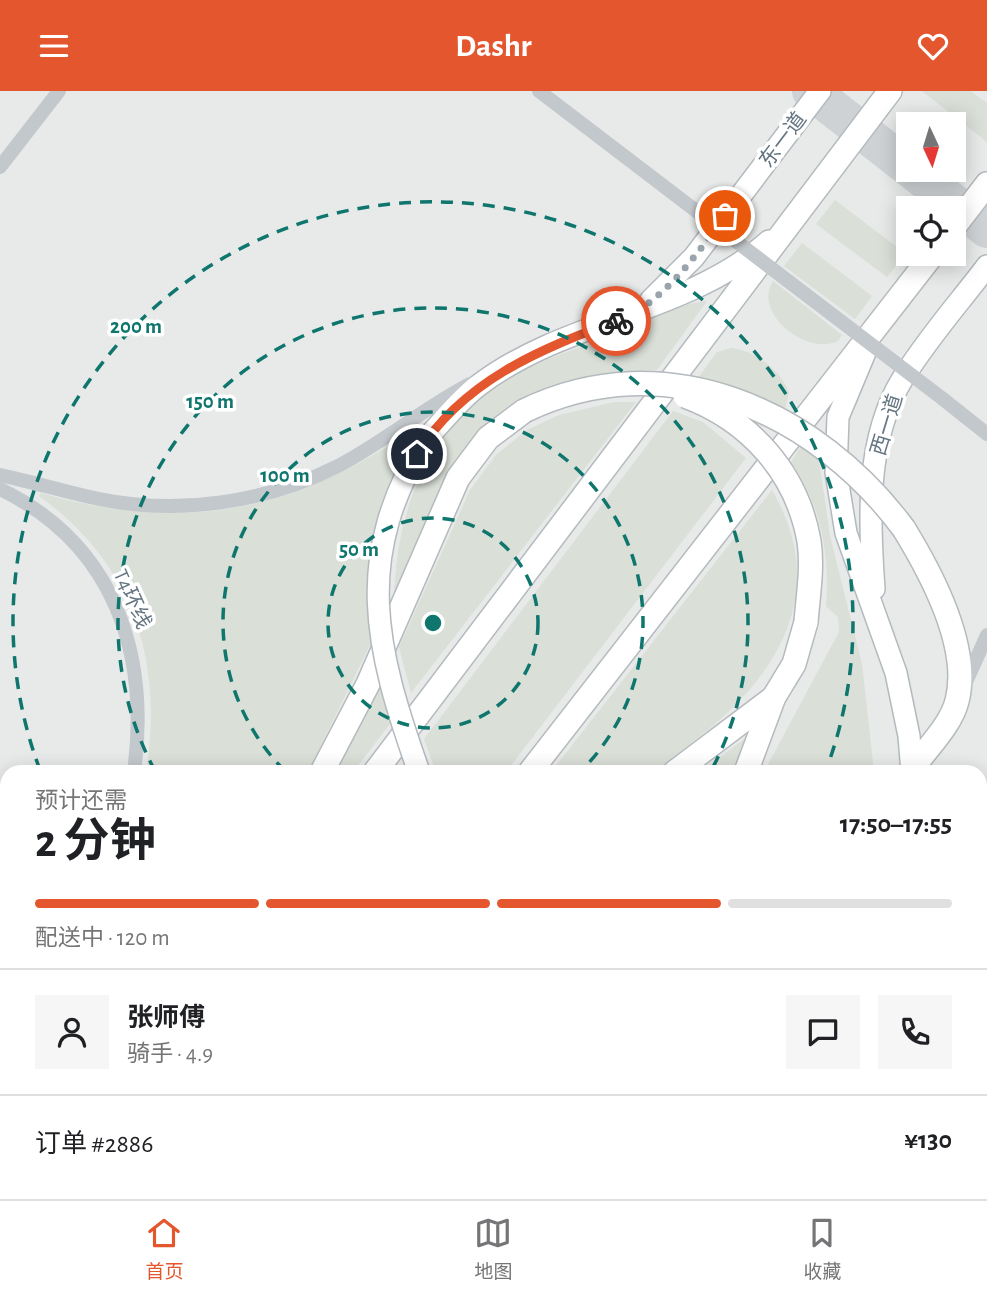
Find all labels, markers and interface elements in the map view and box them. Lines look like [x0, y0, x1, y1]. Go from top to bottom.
icon: menu [35, 27, 73, 65]
icon: heart [914, 27, 952, 65]
text: Dashr [455, 30, 532, 62]
street label: 东一道 [755, 108, 810, 171]
north arrow [896, 112, 966, 182]
map controls [896, 112, 966, 266]
pin [695, 186, 755, 246]
button: locate [896, 196, 966, 266]
icon: bag [706, 197, 744, 235]
courier [581, 286, 651, 356]
icon: bike [597, 302, 635, 340]
text: 200 m [110, 316, 162, 337]
text: 150 m [186, 391, 234, 412]
street label: 西一道 [867, 392, 906, 458]
pin [387, 424, 447, 484]
icon: home [398, 435, 436, 473]
text: 100 m [260, 465, 310, 486]
text: 50 m [339, 539, 379, 560]
street label: T4环线 [110, 566, 155, 632]
centre of rings [421, 611, 445, 635]
text: 预计还需 [35, 790, 127, 813]
text: 17:50–17:55 [840, 811, 952, 837]
text: 2 分钟 [35, 819, 156, 865]
text: 配送中 · 120 m [35, 927, 170, 950]
button: person [35, 995, 109, 1069]
button: chat [786, 995, 860, 1069]
button: phone [878, 995, 952, 1069]
text: 张师傅 [127, 1005, 205, 1031]
text: 骑手 · 4.9 [127, 1043, 213, 1066]
text: ¥130 [904, 1127, 952, 1153]
text: 订单 #2886 [35, 1131, 153, 1157]
tab: 首页 [145, 1214, 184, 1284]
tab: 地图 [474, 1214, 513, 1284]
tab: 收藏 [803, 1214, 842, 1284]

